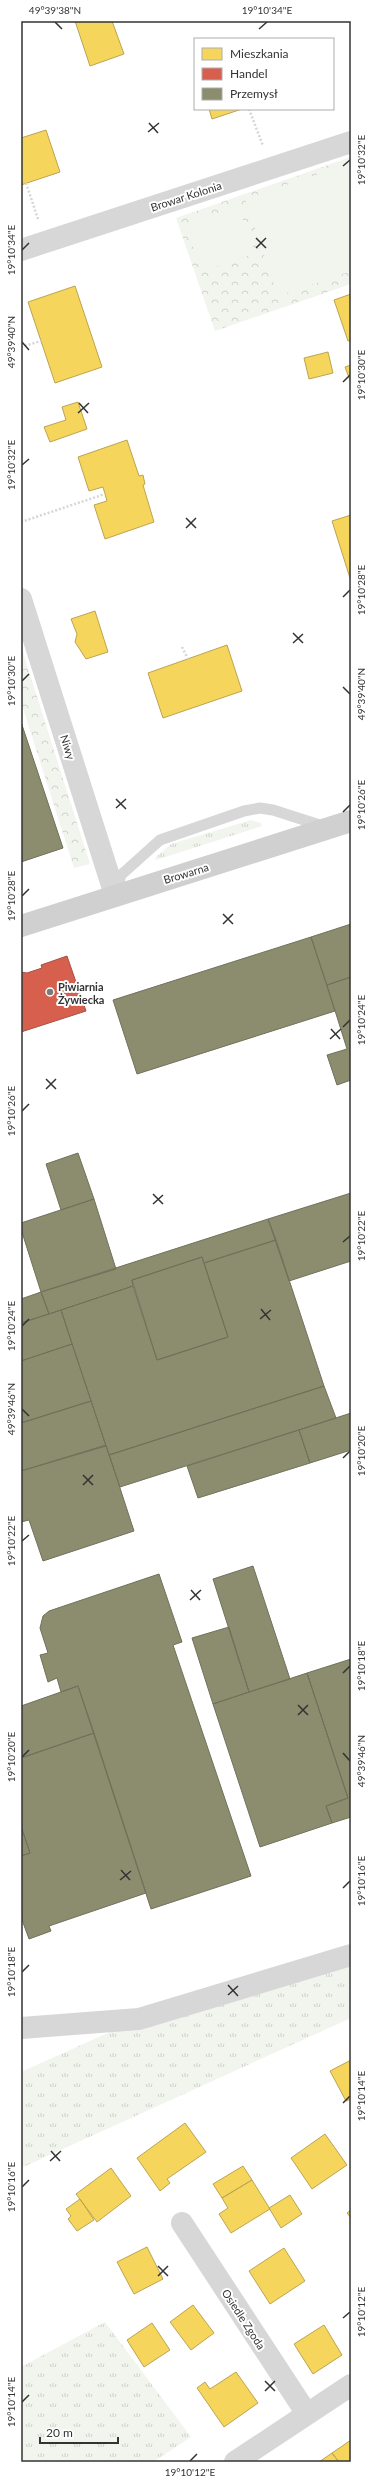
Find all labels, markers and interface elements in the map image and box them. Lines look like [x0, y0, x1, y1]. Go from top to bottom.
text: 49°39'38"N [29, 4, 81, 16]
text: 19°10'34"E [242, 4, 292, 16]
legend [194, 38, 334, 110]
text: Mieszkania [230, 46, 289, 61]
text: Handel [230, 66, 268, 81]
text: Przemysł [230, 86, 278, 101]
text: 19°10'32"E [355, 135, 367, 185]
street label: Browar Kolonia [149, 178, 223, 214]
text: 19°10'34"E [5, 225, 17, 275]
text: 49°39'40"N [5, 316, 17, 368]
text: 19°10'30"E [355, 350, 367, 400]
text: 19°10'32"E [5, 440, 17, 490]
text: 19°10'28"E [355, 565, 367, 615]
text: 19°10'30"E [5, 656, 17, 706]
text: 49°39'40"N [355, 668, 367, 720]
street label: Niwy [58, 733, 78, 761]
text: 19°10'26"E [355, 780, 367, 830]
street label: Browarna [162, 860, 210, 886]
text: 19°10'28"E [5, 871, 17, 921]
place label: Piwiarnia Żywiecka [58, 980, 104, 1006]
marker: Piwiarnia Żywiecka [45, 987, 55, 997]
text: 19°10'24"E [355, 995, 367, 1045]
text: 19°10'26"E [5, 1086, 17, 1136]
text: 19°10'22"E [355, 1211, 367, 1261]
text: 19°10'24"E [5, 1301, 17, 1351]
text: 49°39'46"N [5, 1383, 17, 1435]
text: 19°10'20"E [355, 1426, 367, 1476]
text: 19°10'22"E [5, 1516, 17, 1566]
text: 19°10'18"E [355, 1641, 367, 1691]
text: 19°10'20"E [5, 1732, 17, 1782]
text: 49°39'46"N [355, 1735, 367, 1787]
text: 19°10'16"E [355, 1856, 367, 1906]
text: 19°10'18"E [5, 1947, 17, 1997]
text: 19°10'14"E [355, 2071, 367, 2121]
text: 19°10'16"E [5, 2162, 17, 2212]
street label: Osiedle Zgoda [220, 2286, 268, 2352]
text: 19°10'12"E [355, 2287, 367, 2337]
text: 19°10'14"E [5, 2377, 17, 2427]
scale bar [40, 2419, 118, 2445]
text: 20 m [46, 2425, 73, 2440]
text: 19°10'12"E [165, 2466, 215, 2478]

